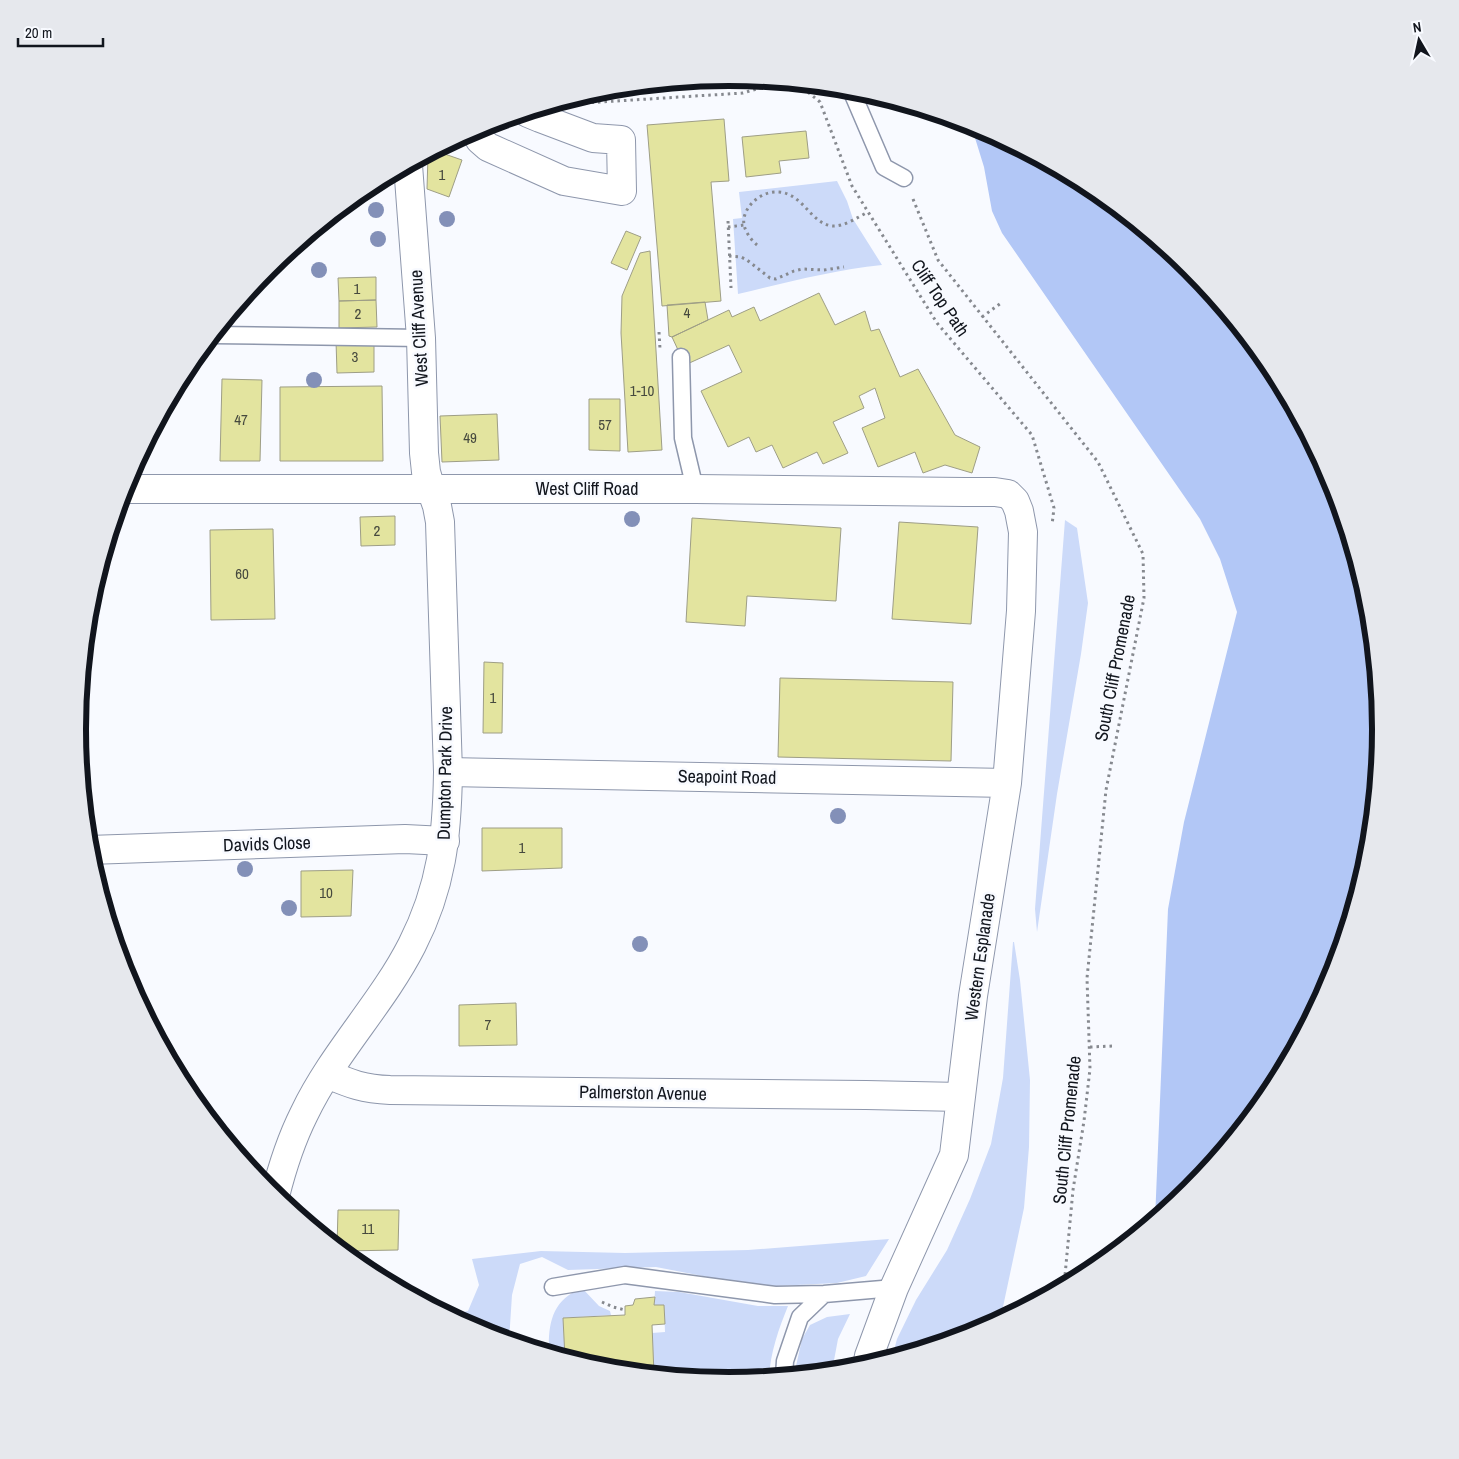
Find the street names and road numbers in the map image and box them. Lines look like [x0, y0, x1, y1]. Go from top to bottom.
street label: Cliff Top Path [905, 254, 975, 341]
street label: West Cliff Avenue [403, 269, 434, 387]
street label: West Cliff Road [536, 476, 638, 501]
street label: South Cliff Promenade [1088, 592, 1141, 743]
street label: Dumpton Park Drive [431, 706, 458, 840]
street label: Seapoint Road [678, 763, 776, 790]
street label: Davids Close [223, 829, 311, 858]
street label: Western Esplanade [958, 892, 1001, 1022]
street label: South Cliff Promenade [1046, 1055, 1087, 1205]
street label: Palmerston Avenue [579, 1079, 707, 1106]

